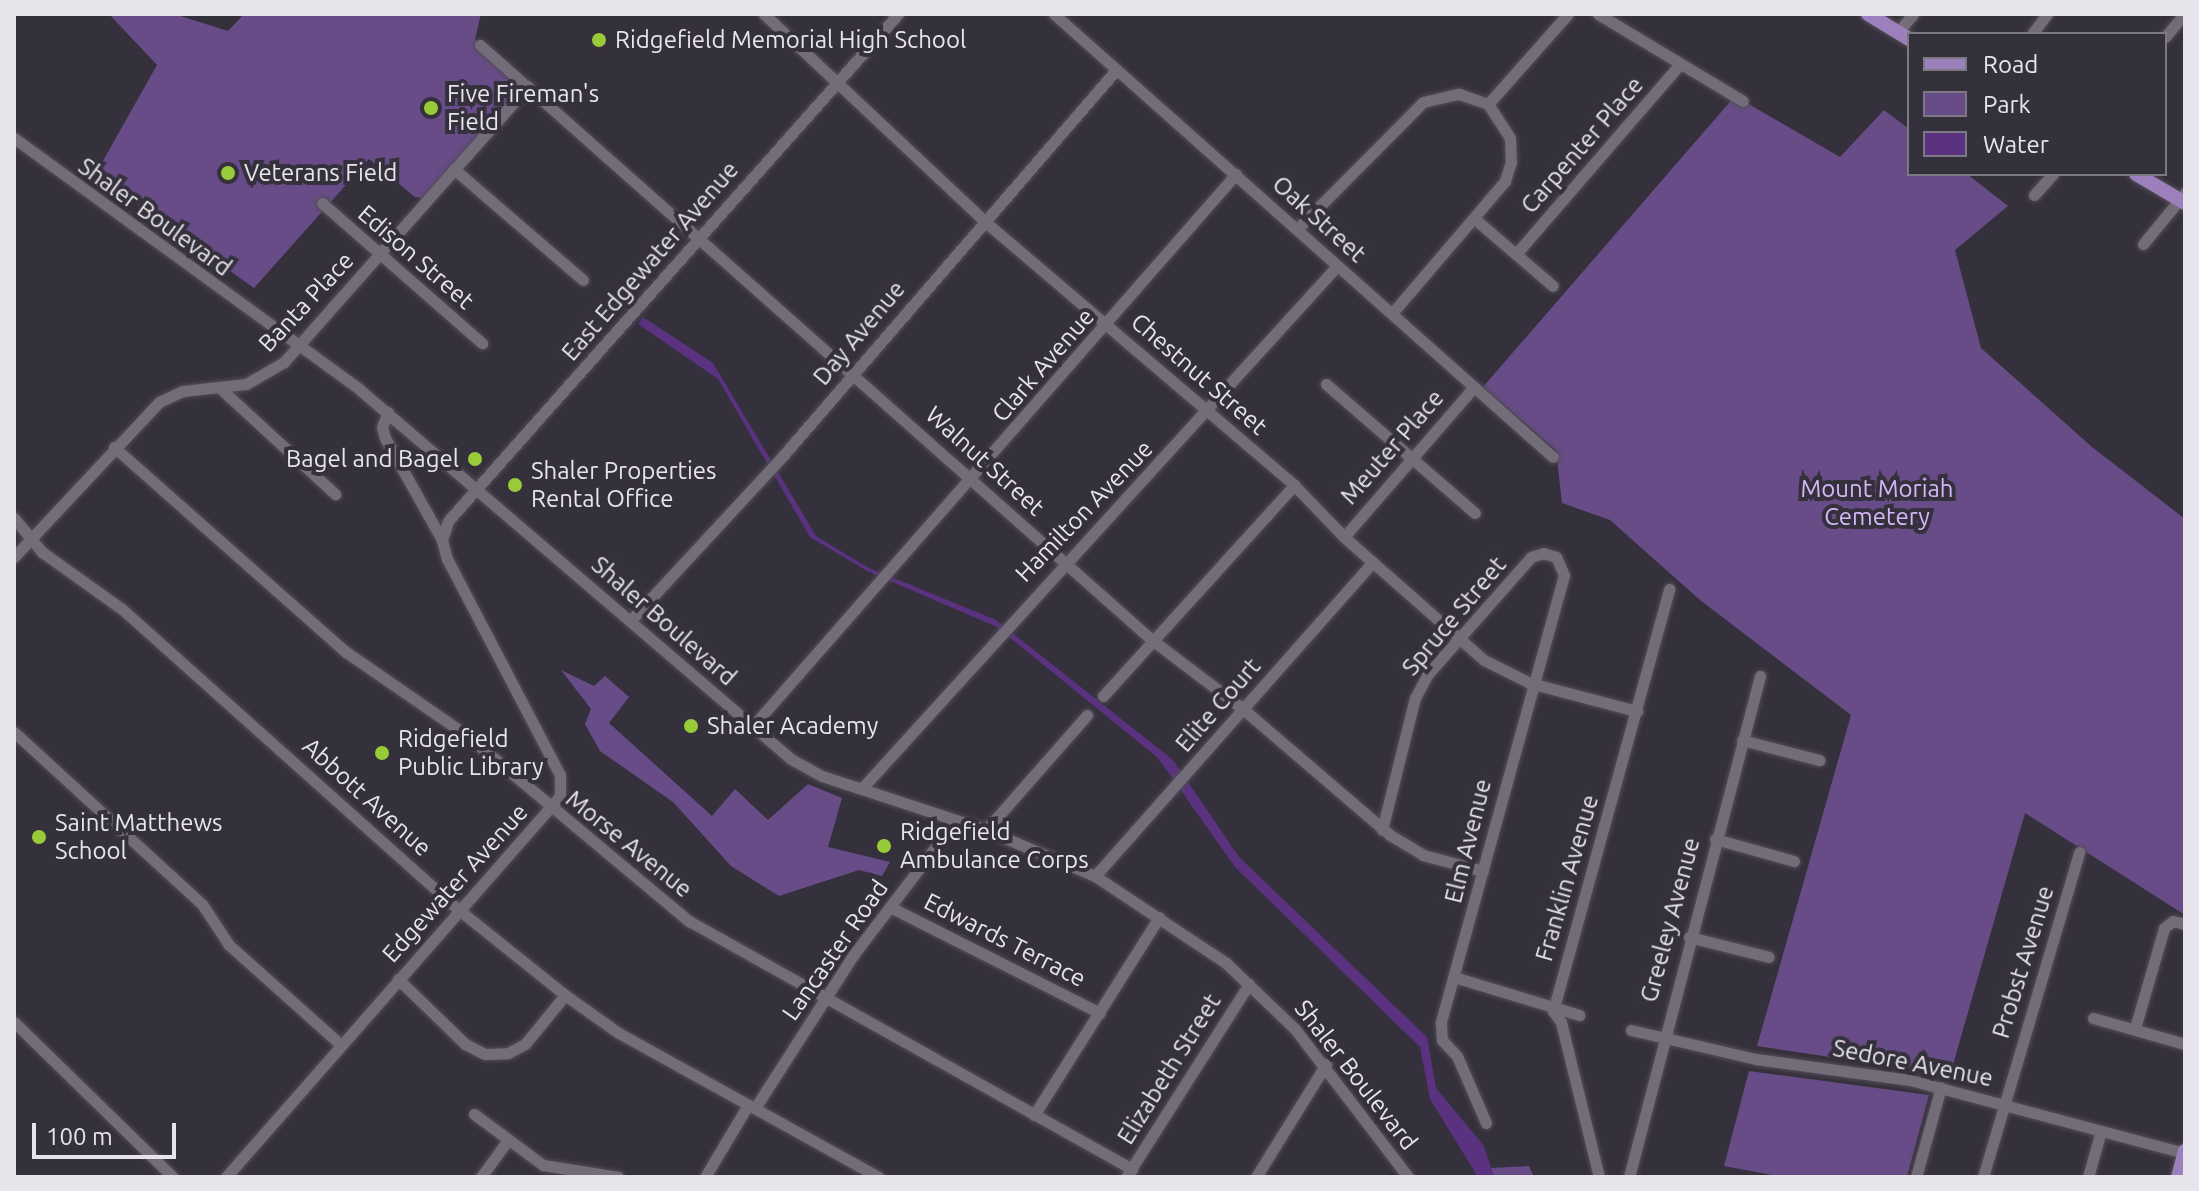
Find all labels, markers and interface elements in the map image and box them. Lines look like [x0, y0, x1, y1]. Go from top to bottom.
place label: Ridgefield Memorial High School [615, 26, 966, 54]
marker: Ridgefield Memorial High School [590, 31, 608, 49]
legend [1907, 32, 2167, 176]
text: Road [1983, 51, 2038, 78]
street label: Carpenter Place [1515, 71, 1649, 219]
place label: Five Fireman's Field [447, 80, 599, 136]
text: Park [1983, 91, 2031, 118]
marker: Five Fireman's Field [422, 99, 440, 117]
text: Water [1983, 131, 2049, 158]
street label: Shaler Boulevard [73, 152, 237, 282]
street label: East Edgewater Avenue [556, 156, 744, 366]
place label: Veterans Field [244, 159, 397, 187]
marker: Veterans Field [219, 164, 237, 182]
street label: Oak Street [1266, 170, 1372, 268]
street label: Edison Street [352, 199, 480, 315]
street label: Banta Place [253, 246, 359, 358]
street label: Day Avenue [807, 275, 911, 391]
street label: Clark Avenue [986, 302, 1100, 428]
street label: Chestnut Street [1125, 307, 1273, 441]
street label: Meuter Place [1334, 384, 1450, 510]
street label: Walnut Street [920, 400, 1050, 522]
street label: Hamilton Avenue [1009, 434, 1159, 588]
place label: Bagel and Bagel [286, 445, 459, 473]
marker: Bagel and Bagel [466, 450, 484, 468]
place label: Shaler Properties Rental Office [531, 457, 717, 513]
park label: Mount Moriah Cemetery [1800, 475, 1954, 531]
marker: Shaler Properties Rental Office [506, 476, 524, 494]
street label: Shaler Boulevard [586, 550, 742, 692]
street label: Spruce Street [1396, 551, 1512, 681]
street label: Elite Court [1170, 652, 1266, 758]
place label: Shaler Academy [707, 712, 878, 740]
marker: Shaler Academy [682, 717, 700, 735]
place label: Ridgefield Public Library [398, 725, 544, 781]
street label: Abbott Avenue [297, 732, 437, 862]
marker: Ridgefield Public Library [373, 744, 391, 762]
street label: Elm Avenue [1439, 776, 1497, 906]
street label: Morse Avenue [560, 784, 698, 904]
street label: Franklin Avenue [1530, 792, 1604, 964]
street label: Edgewater Avenue [376, 798, 534, 968]
place label: Saint Matthews School [55, 809, 222, 865]
place label: Ridgefield Ambulance Corps [900, 818, 1089, 874]
marker: Saint Matthews School [30, 828, 48, 846]
street label: Greeley Avenue [1634, 835, 1706, 1005]
marker: Ridgefield Ambulance Corps [875, 837, 893, 855]
street label: Lancaster Road [776, 874, 894, 1026]
street label: Probst Avenue [1986, 882, 2060, 1042]
street label: Edwards Terrace [919, 887, 1091, 993]
street label: Elizabeth Street [1111, 989, 1227, 1149]
street label: Shaler Boulevard [1289, 994, 1423, 1156]
street label: Sedore Avenue [1830, 1033, 1996, 1093]
scale bar [36, 1107, 180, 1157]
text: 100 m [46, 1123, 113, 1150]

